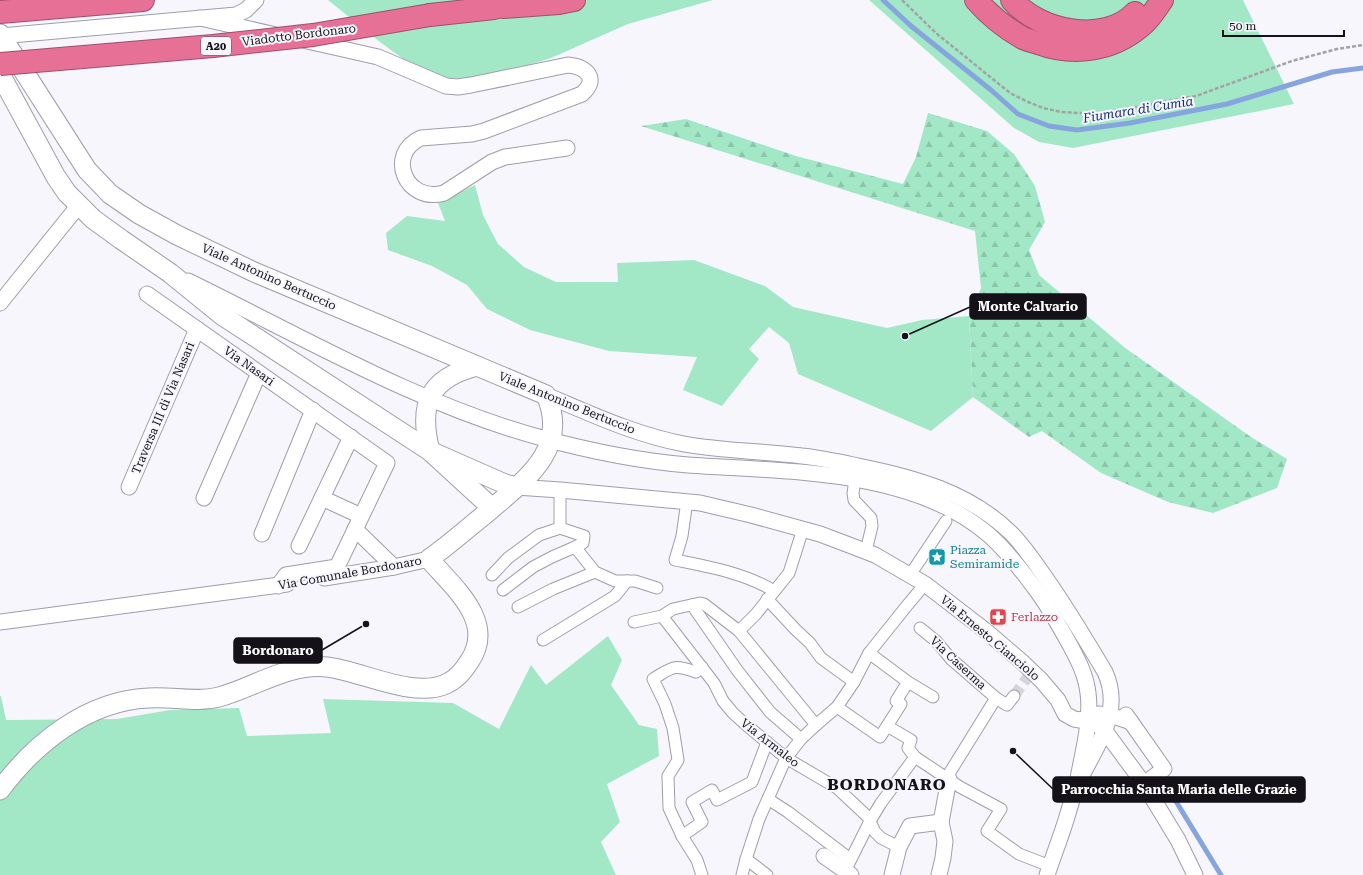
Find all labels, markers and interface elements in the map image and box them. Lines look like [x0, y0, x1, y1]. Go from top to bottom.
scale bar [1223, 12, 1344, 38]
text: 50 m [1229, 19, 1256, 33]
street label: Viadotto Bordonaro [241, 21, 357, 49]
road number: A20 [201, 37, 231, 55]
water label: Fiumara di Cumia [1081, 93, 1194, 126]
street label: Viale Antonino Bertuccio [199, 241, 339, 313]
callout: Monte Calvario [970, 294, 1086, 319]
text: Monte Calvario [978, 299, 1078, 314]
street label: Traversa III di Via Nasari [129, 340, 197, 476]
street label: Via Nasari [221, 343, 277, 389]
street label: Viale Antonino Bertuccio [497, 369, 637, 437]
place label: Piazza Semiramide [950, 543, 1020, 571]
place icon: Piazza Semiramide [927, 547, 947, 567]
street label: Via Comunale Bordonaro [277, 553, 423, 593]
street label: Via Ernesto Cianciolo [938, 592, 1042, 684]
pharmacy icon: Ferlazzo [988, 607, 1008, 627]
place label: Ferlazzo [1011, 610, 1058, 624]
street label: Via Caserma [927, 634, 989, 693]
callout: Bordonaro [234, 638, 322, 663]
text: Bordonaro [242, 643, 314, 658]
street label: Via Armaleo [738, 716, 802, 770]
district label: BORDONARO [827, 775, 947, 794]
callout: Parrocchia Santa Maria delle Grazie [1053, 777, 1305, 802]
text: Parrocchia Santa Maria delle Grazie [1061, 782, 1297, 797]

